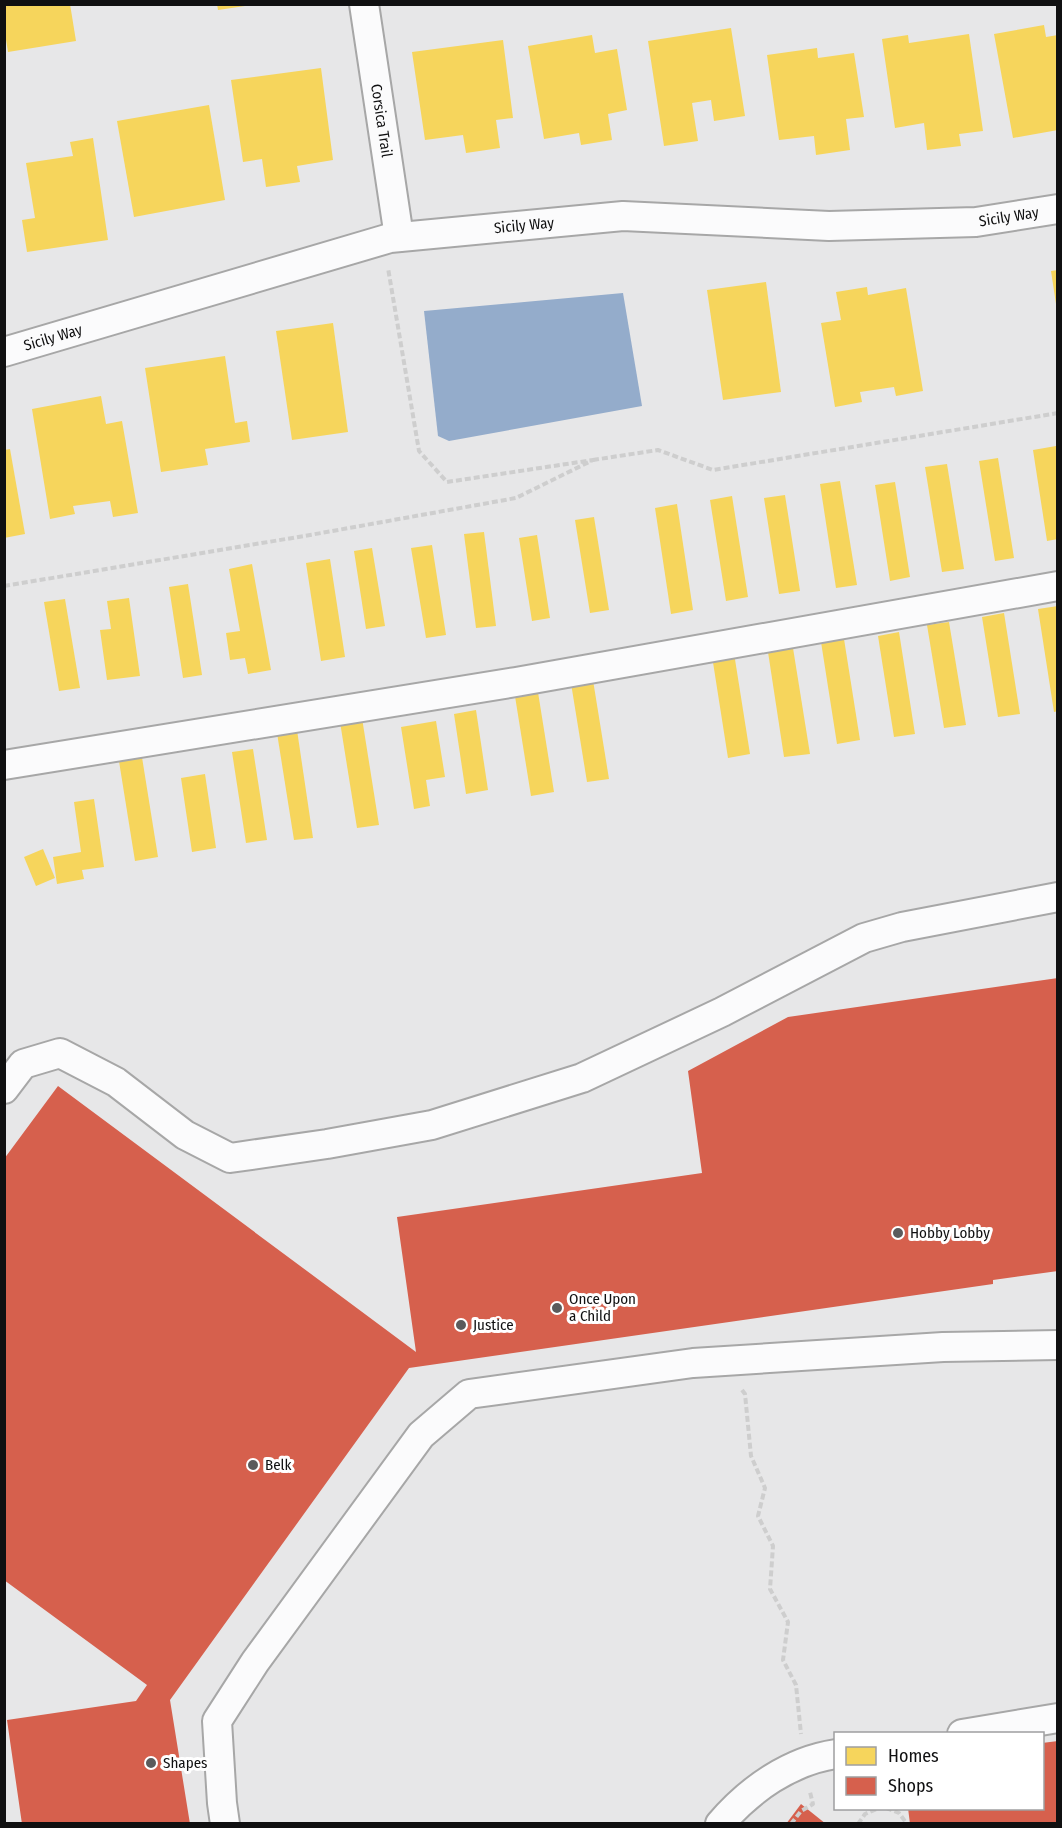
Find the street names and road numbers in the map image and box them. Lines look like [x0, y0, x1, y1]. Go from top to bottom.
street label: Corsica Trail [367, 83, 396, 159]
street label: Sicily Way [978, 203, 1040, 230]
street label: Sicily Way [493, 214, 555, 237]
street label: Sicily Way [22, 320, 85, 355]

